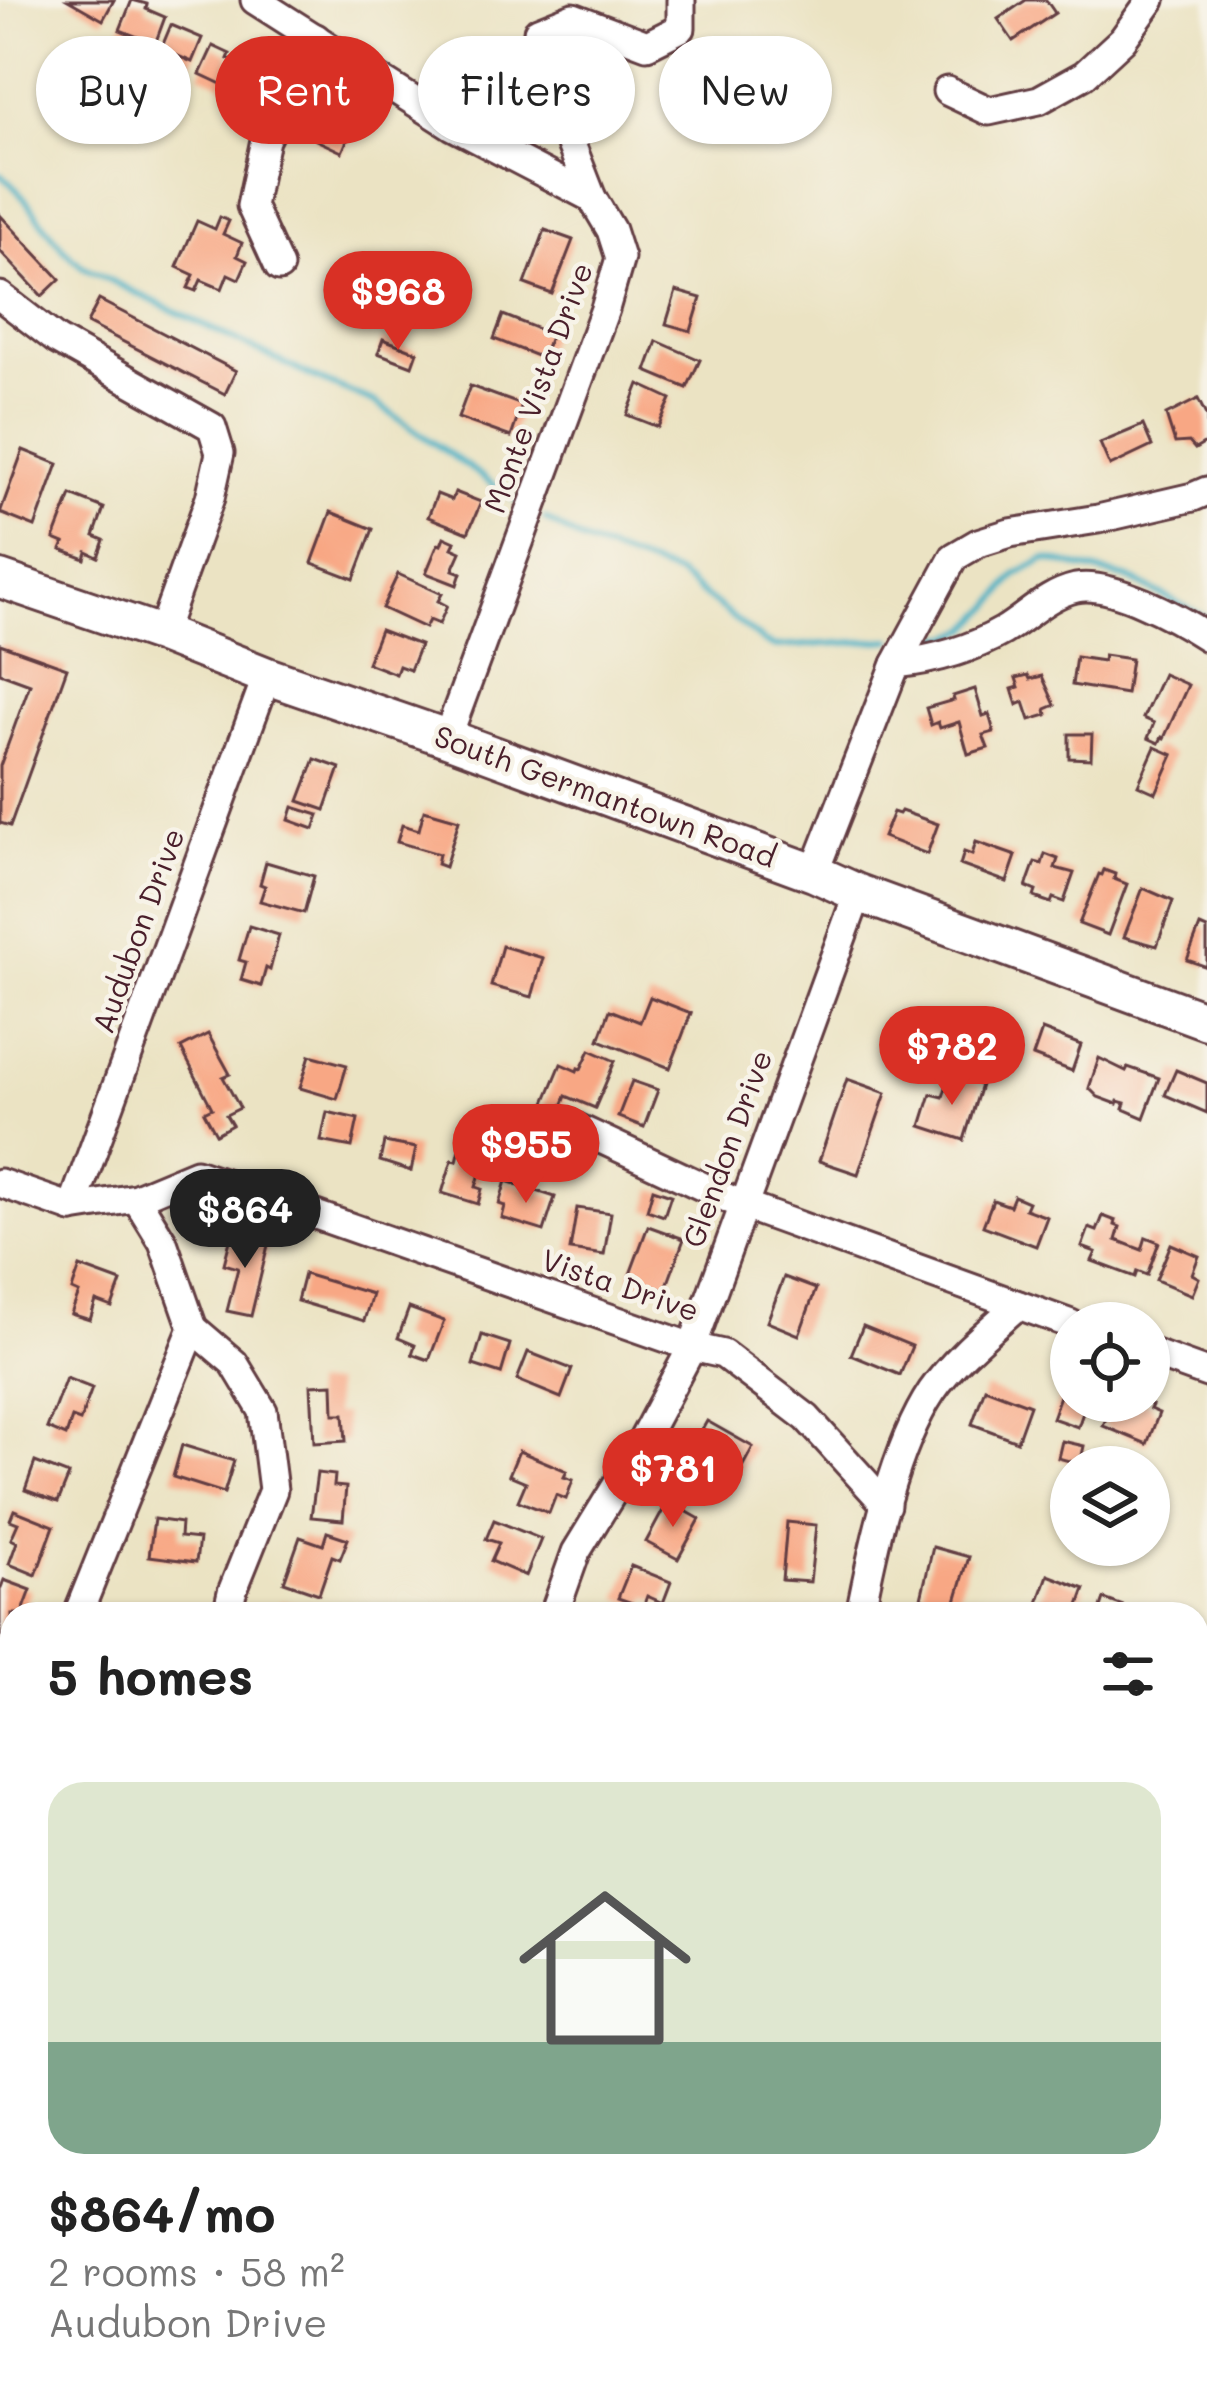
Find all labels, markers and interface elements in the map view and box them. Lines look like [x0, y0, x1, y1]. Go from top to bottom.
chip: Buy [36, 36, 191, 144]
chip: Rent [215, 36, 394, 144]
chip: Filters [418, 36, 635, 144]
chip: New [659, 36, 832, 144]
pin: $968 [327, 251, 469, 353]
street label: Monte Vista Drive [473, 257, 601, 518]
text: $968 [350, 264, 446, 315]
street label: South Germantown Road [429, 715, 782, 876]
street label: Audubon Drive [82, 822, 193, 1038]
pin: $782 [881, 1006, 1023, 1108]
text: $782 [906, 1019, 998, 1070]
street label: Glendon Drive [672, 1044, 780, 1253]
pin: $955 [455, 1104, 597, 1206]
text: $955 [479, 1117, 573, 1168]
pin: $864 [174, 1169, 316, 1271]
text: $864 [197, 1182, 293, 1233]
street label: Vista Drive [537, 1239, 705, 1330]
map controls [1050, 1302, 1170, 1566]
button: locate [1050, 1302, 1170, 1422]
pin: $781 [602, 1428, 744, 1530]
text: $781 [629, 1441, 717, 1492]
button: layers [1050, 1446, 1170, 1566]
text: 5 homes [48, 1641, 253, 1708]
icon: filters [1095, 1641, 1161, 1707]
icon: home [497, 1860, 713, 2076]
text: $864/mo [48, 2178, 276, 2245]
text: 2 rooms · 58 m² [48, 2245, 345, 2296]
text: Audubon Drive [48, 2296, 328, 2347]

